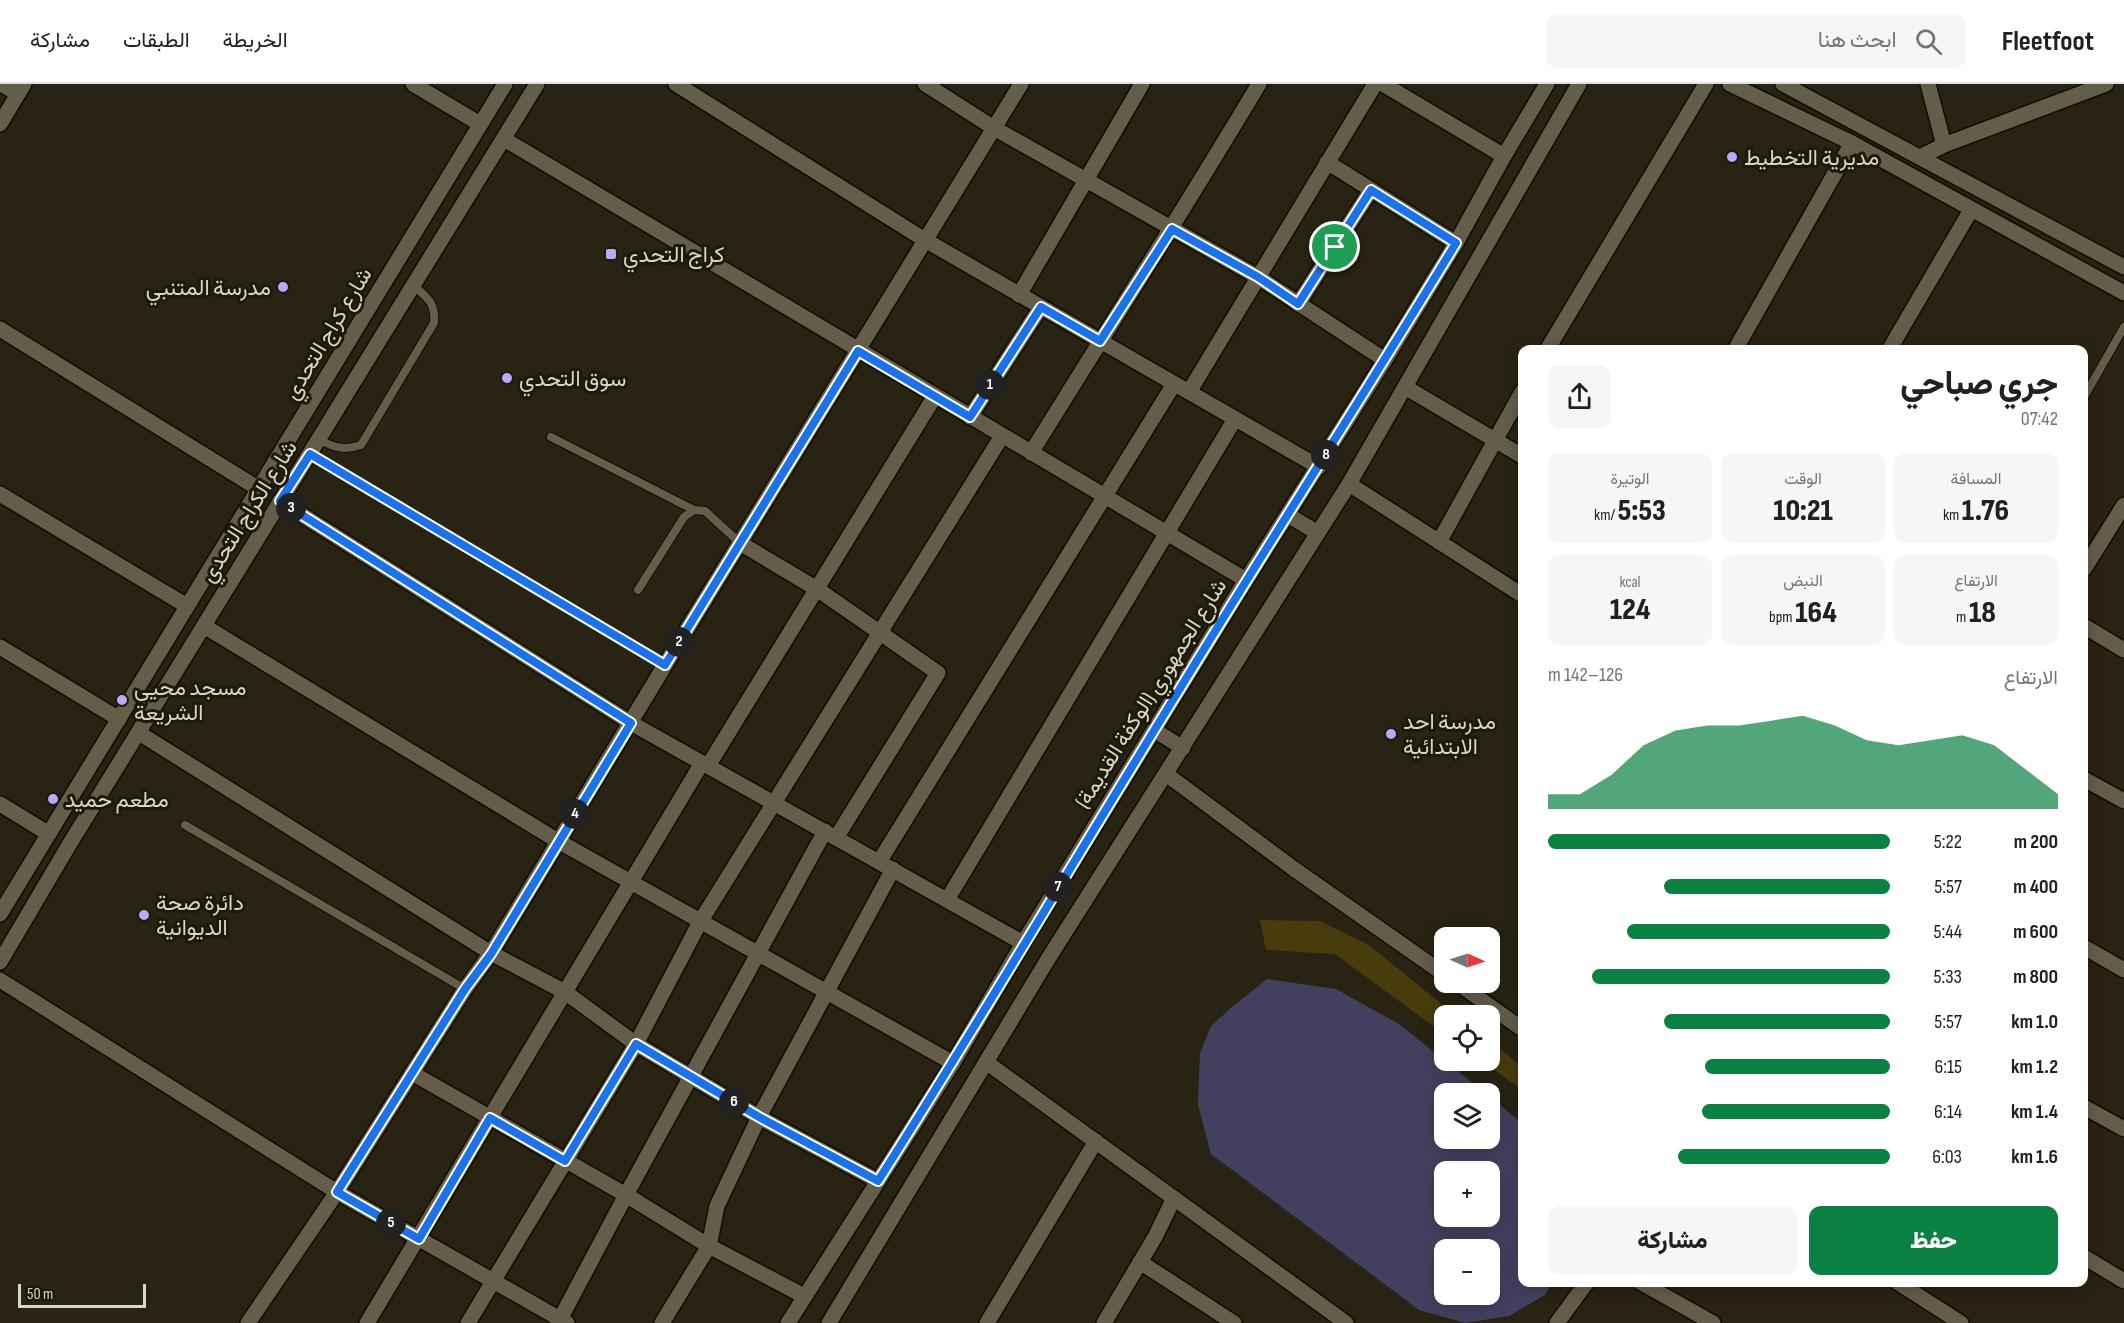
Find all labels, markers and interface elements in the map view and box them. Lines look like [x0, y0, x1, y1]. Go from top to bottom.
search box [1546, 14, 1966, 68]
icon: search [1912, 25, 1945, 58]
text: Fleetfoot [2002, 25, 2094, 58]
text: ابحث هنا [1818, 27, 1897, 54]
text: مشاركة [30, 28, 90, 53]
text: الطبقات [123, 28, 190, 53]
text: الخريطة [223, 28, 288, 53]
place label: مديرية التخطيط [1744, 145, 1879, 172]
marker: مديرية التخطيط [1725, 150, 1739, 164]
pin [1309, 221, 1360, 272]
icon: arrive [1318, 230, 1351, 263]
place label: كراج التحدي [623, 242, 725, 273]
marker: كراج التحدي [604, 247, 618, 261]
street label: شارع كراج التحدي [278, 263, 382, 407]
place label: مدرسة المتنبي [146, 275, 271, 306]
marker: مدرسة المتنبي [276, 280, 290, 294]
text: جري صباحي [1900, 364, 2058, 404]
button: share [1548, 365, 1611, 428]
place label: سوق التحدي [519, 366, 626, 397]
pin: 1 [975, 370, 1005, 400]
marker: سوق التحدي [500, 371, 514, 385]
text: 1 [987, 375, 993, 394]
text: 07:42 [2021, 407, 2058, 431]
street label: شارع الكراج التحدي [195, 436, 307, 590]
pin: 8 [1311, 440, 1341, 470]
text: 8 [1322, 445, 1330, 464]
text: الوتيرة [1610, 470, 1650, 489]
text: الوقت [1784, 470, 1822, 489]
text: المسافة [1951, 470, 2001, 489]
pin: 3 [276, 493, 306, 523]
text: 5:53 [1618, 493, 1666, 529]
text: 10:21 [1773, 493, 1833, 529]
text: 1.76 [1962, 493, 2009, 529]
text: 3 [287, 498, 295, 517]
text: /km [1594, 506, 1618, 525]
text: km [1943, 506, 1962, 525]
text: النبض [1783, 572, 1823, 591]
text: الارتفاع [1954, 572, 1998, 591]
text: kcal [1619, 573, 1641, 592]
street label: شارع الجمهوري (الوكفة القديمة) [1069, 574, 1236, 816]
text: 124 [1610, 592, 1650, 628]
text: 164 [1795, 595, 1837, 631]
text: 18 [1969, 595, 1996, 631]
text: bpm [1769, 608, 1795, 627]
text: m [1956, 608, 1969, 627]
pin: 2 [664, 627, 694, 657]
text: 2 [675, 632, 683, 651]
text: 126–142 m [1548, 663, 1623, 687]
text: الارتفاع [2004, 666, 2058, 690]
place label: مسجد محيي الشريعة [134, 675, 247, 727]
marker: مسجد محيي الشريعة [115, 693, 129, 707]
place label: مدرسة احد الابتدائية [1403, 709, 1496, 761]
marker: مدرسة احد الابتدائية [1384, 727, 1398, 741]
place label: مطعم حميد [65, 787, 169, 814]
marker: مطعم حميد [46, 792, 60, 806]
pin: 4 [560, 799, 590, 829]
text: 4 [571, 804, 579, 823]
text: 5:22 [1934, 830, 1962, 854]
text: 200 m [2014, 830, 2058, 854]
pin: 7 [1043, 872, 1073, 902]
text: 5:57 [1934, 875, 1962, 899]
text: 400 m [2013, 875, 2058, 899]
text: 7 [1055, 877, 1061, 896]
place label: دائرة صحة الديوانية [156, 890, 244, 942]
marker: دائرة صحة الديوانية [137, 908, 151, 922]
text: 5:44 [1933, 920, 1962, 944]
text: 600 m [2013, 920, 2058, 944]
north arrow [1434, 927, 1500, 993]
map controls [1434, 927, 1500, 1305]
text: 5:33 [1933, 965, 1962, 989]
text: 800 m [2013, 965, 2058, 989]
button: locate [1434, 1005, 1500, 1071]
text: 5:57 [1934, 1010, 1962, 1034]
text: 1.0 km [2011, 1010, 2058, 1034]
text: 6:15 [1934, 1055, 1962, 1079]
text: 1.2 km [2011, 1055, 2058, 1079]
button: layers [1434, 1083, 1500, 1149]
pin: 6 [719, 1087, 749, 1117]
text: 6 [730, 1092, 738, 1111]
text: 6:14 [1934, 1100, 1962, 1124]
text: 1.4 km [2011, 1100, 2058, 1124]
text: 6:03 [1932, 1145, 1962, 1169]
text: 1.6 km [2011, 1145, 2058, 1169]
button: + [1434, 1161, 1500, 1227]
button: مشاركة [1548, 1206, 1797, 1275]
button: حفظ [1809, 1206, 2058, 1275]
pin: 5 [376, 1208, 406, 1238]
text: 5 [387, 1213, 395, 1232]
button: − [1434, 1239, 1500, 1305]
scale bar [18, 1281, 146, 1308]
text: 50 m [27, 1285, 53, 1304]

